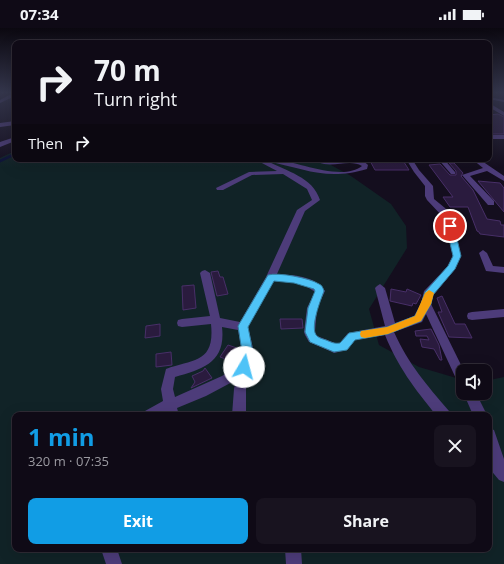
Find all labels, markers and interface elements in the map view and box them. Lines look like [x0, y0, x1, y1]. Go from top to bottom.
text: 07:34 [20, 4, 59, 24]
text: 70 m [94, 51, 161, 89]
icon: right [28, 56, 80, 108]
text: Turn right [94, 87, 177, 111]
icon: right [71, 132, 93, 154]
text: Then [28, 133, 63, 153]
pin [433, 209, 467, 243]
icon: arrive [439, 215, 461, 237]
position arrow [223, 346, 265, 388]
map controls [456, 364, 492, 400]
button: sound [456, 364, 492, 400]
text: 1 min [28, 420, 95, 453]
button: close [434, 425, 476, 467]
text: 320 m · 07:35 [28, 452, 109, 470]
button: Exit [28, 498, 248, 544]
button: Share [256, 498, 476, 544]

